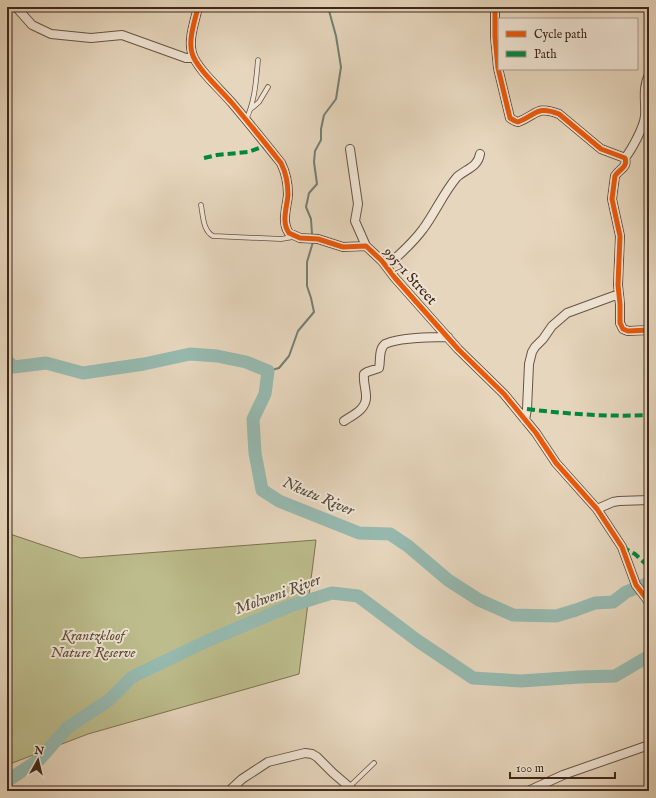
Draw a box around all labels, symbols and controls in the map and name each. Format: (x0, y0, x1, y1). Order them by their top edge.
legend (498, 18, 638, 70)
text: Cycle path (534, 27, 588, 43)
text: Path (534, 47, 557, 62)
street label: 99571 Street (378, 242, 441, 309)
water label: Nkutu River (279, 473, 358, 522)
water label: Molweni River (232, 570, 325, 620)
park label: Krantzkloof Nature Reserve (50, 626, 136, 662)
north arrow (18, 740, 58, 780)
text: N (33, 743, 45, 759)
scale bar (510, 754, 615, 780)
text: 100 m (516, 761, 544, 776)

